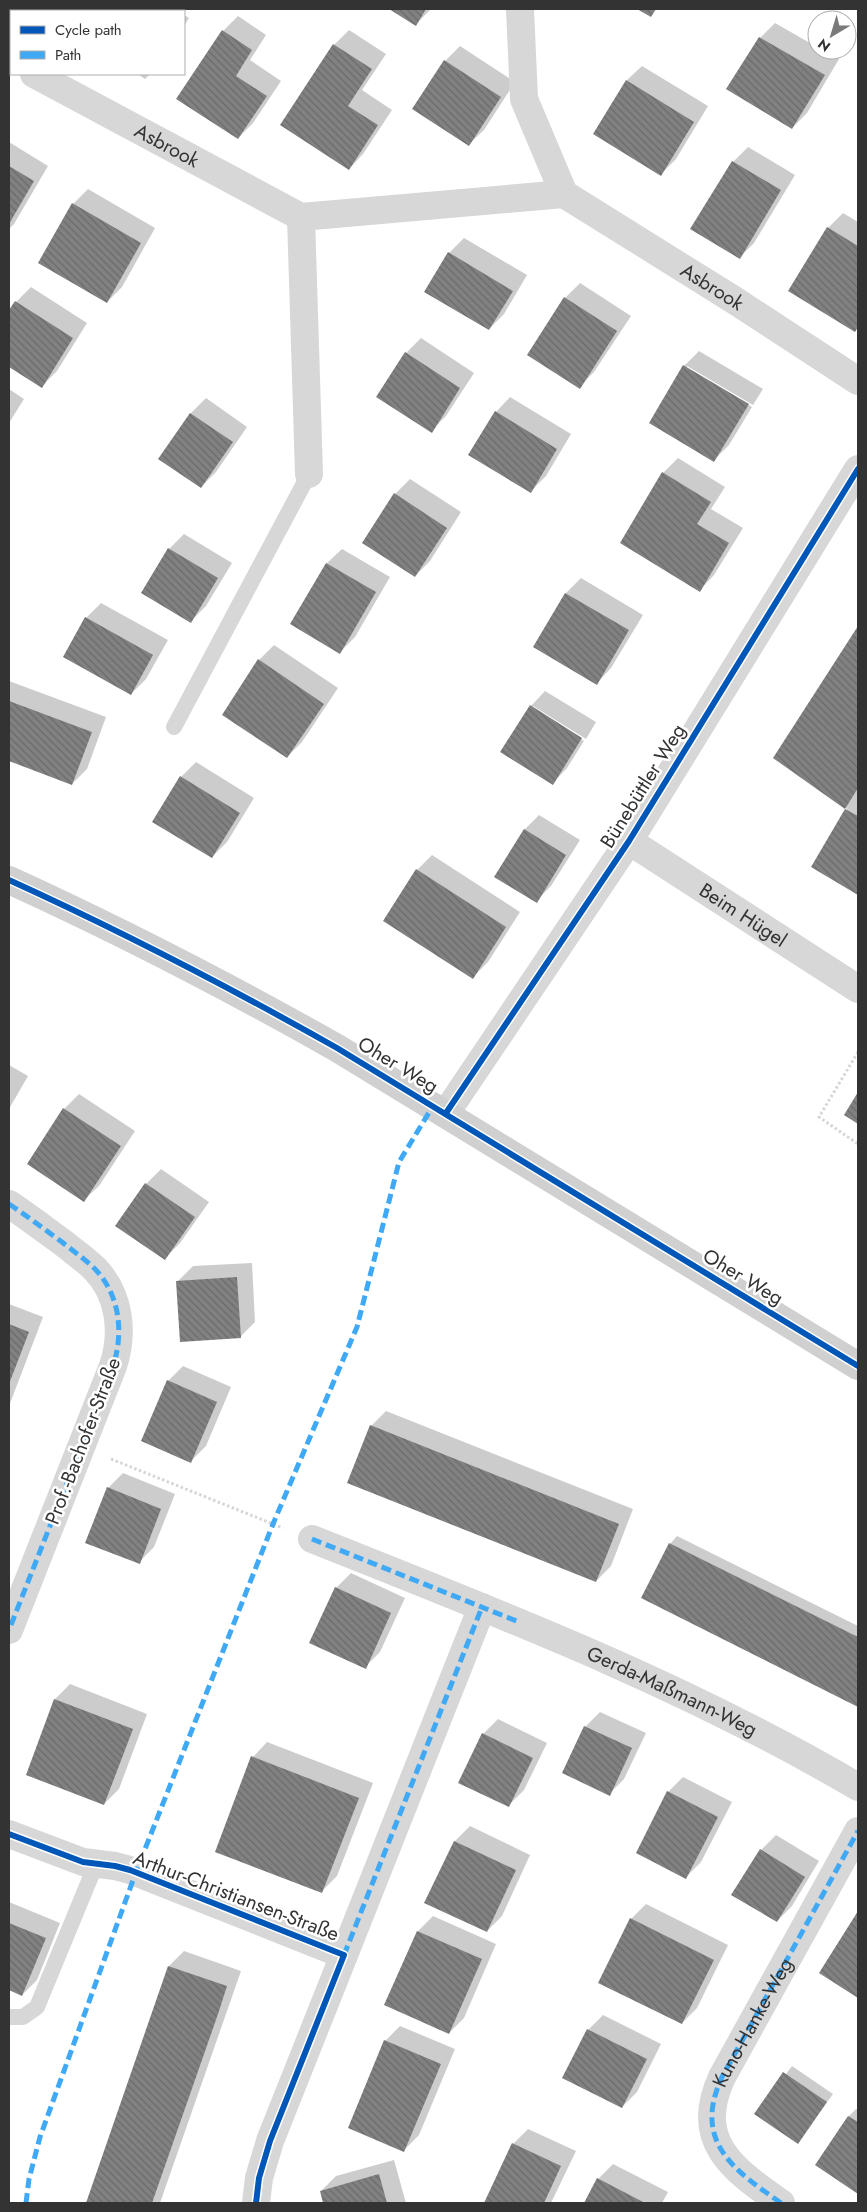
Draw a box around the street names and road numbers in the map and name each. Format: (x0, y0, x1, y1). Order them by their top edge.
street label: Asbrook (129, 116, 205, 175)
street label: Asbrook (675, 256, 750, 317)
street label: Bünebüttler Weg (593, 718, 693, 854)
street label: Beim Hügel (694, 876, 793, 954)
street label: Oher Weg (352, 1030, 444, 1100)
street label: Oher Weg (697, 1242, 789, 1312)
street label: Prof.-Bachofer-Straße (38, 1353, 128, 1529)
street label: Gerda-Maßmann-Weg (582, 1638, 762, 1744)
street label: Arthur-Christiansen-Straße (129, 1843, 343, 1949)
street label: Kuno-Hanke-Weg (705, 1952, 800, 2092)

